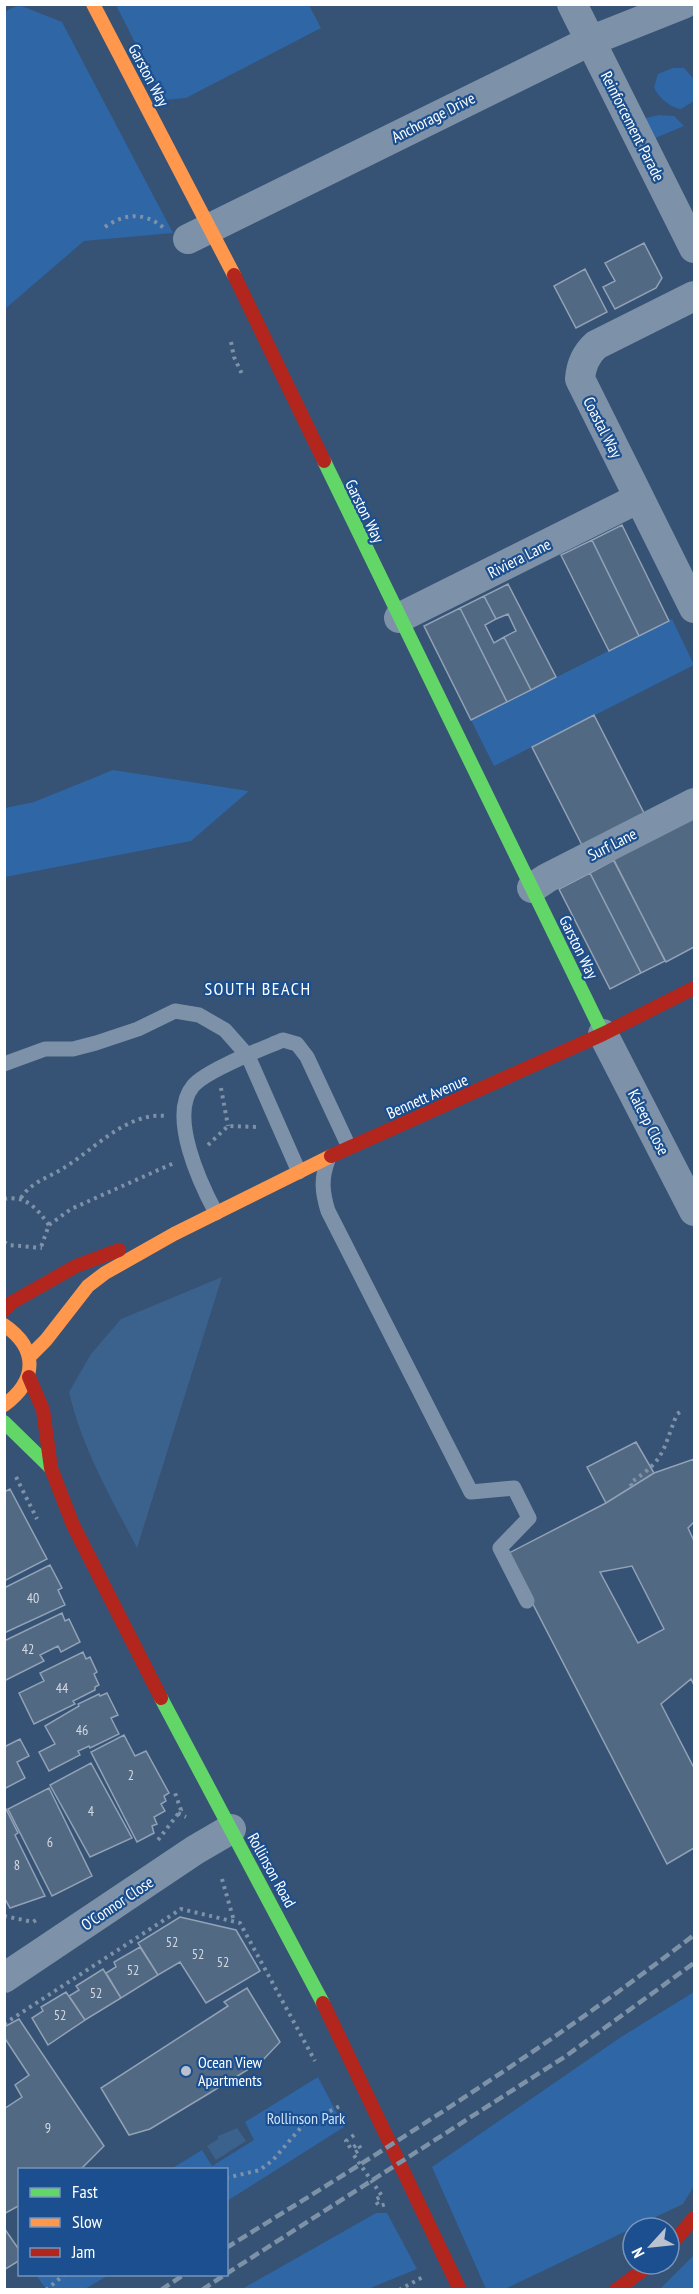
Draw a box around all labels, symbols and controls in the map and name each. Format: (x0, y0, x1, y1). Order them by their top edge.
street label: Garston Way (124, 40, 174, 110)
street label: Reinforcement Parade (597, 68, 669, 184)
street label: Anchorage Drive (388, 87, 478, 147)
street label: Coastal Way (579, 393, 627, 461)
street label: Garston Way (341, 476, 389, 546)
street label: Riviera Lane (484, 534, 554, 582)
street label: Surf Lane (584, 823, 640, 865)
street label: Garston Way (555, 912, 603, 982)
district label: SOUTH BEACH (204, 977, 312, 1000)
street label: Bennett Avenue (383, 1069, 471, 1123)
street label: Kaleep Close (624, 1086, 674, 1158)
house number: 40 (27, 1589, 39, 1607)
house number: 42 (22, 1640, 34, 1658)
house number: 44 (56, 1679, 69, 1697)
house number: 46 (76, 1721, 88, 1739)
house number: 2 (128, 1766, 134, 1784)
house number: 4 (88, 1802, 95, 1820)
street label: Rollinson Road (243, 1829, 301, 1911)
house number: 6 (47, 1833, 53, 1851)
house number: 8 (14, 1856, 20, 1874)
street label: O'Connor Close (77, 1871, 157, 1935)
house number: 52 (166, 1933, 178, 1951)
house number: 52 (192, 1945, 204, 1963)
house number: 52 (217, 1953, 229, 1971)
house number: 52 (127, 1961, 139, 1979)
house number: 52 (90, 1984, 102, 2002)
house number: 52 (54, 2006, 66, 2024)
place label: Ocean View Apartments (198, 2052, 263, 2090)
marker: Ocean View Apartments (179, 2064, 193, 2078)
park label: Rollinson Park (267, 2108, 346, 2128)
house number: 9 (45, 2119, 51, 2137)
legend (18, 2168, 228, 2276)
text: Fast (72, 2180, 98, 2203)
text: Slow (72, 2210, 103, 2233)
north arrow (621, 2216, 681, 2276)
text: Jam (71, 2240, 95, 2263)
text: N (627, 2244, 649, 2261)

